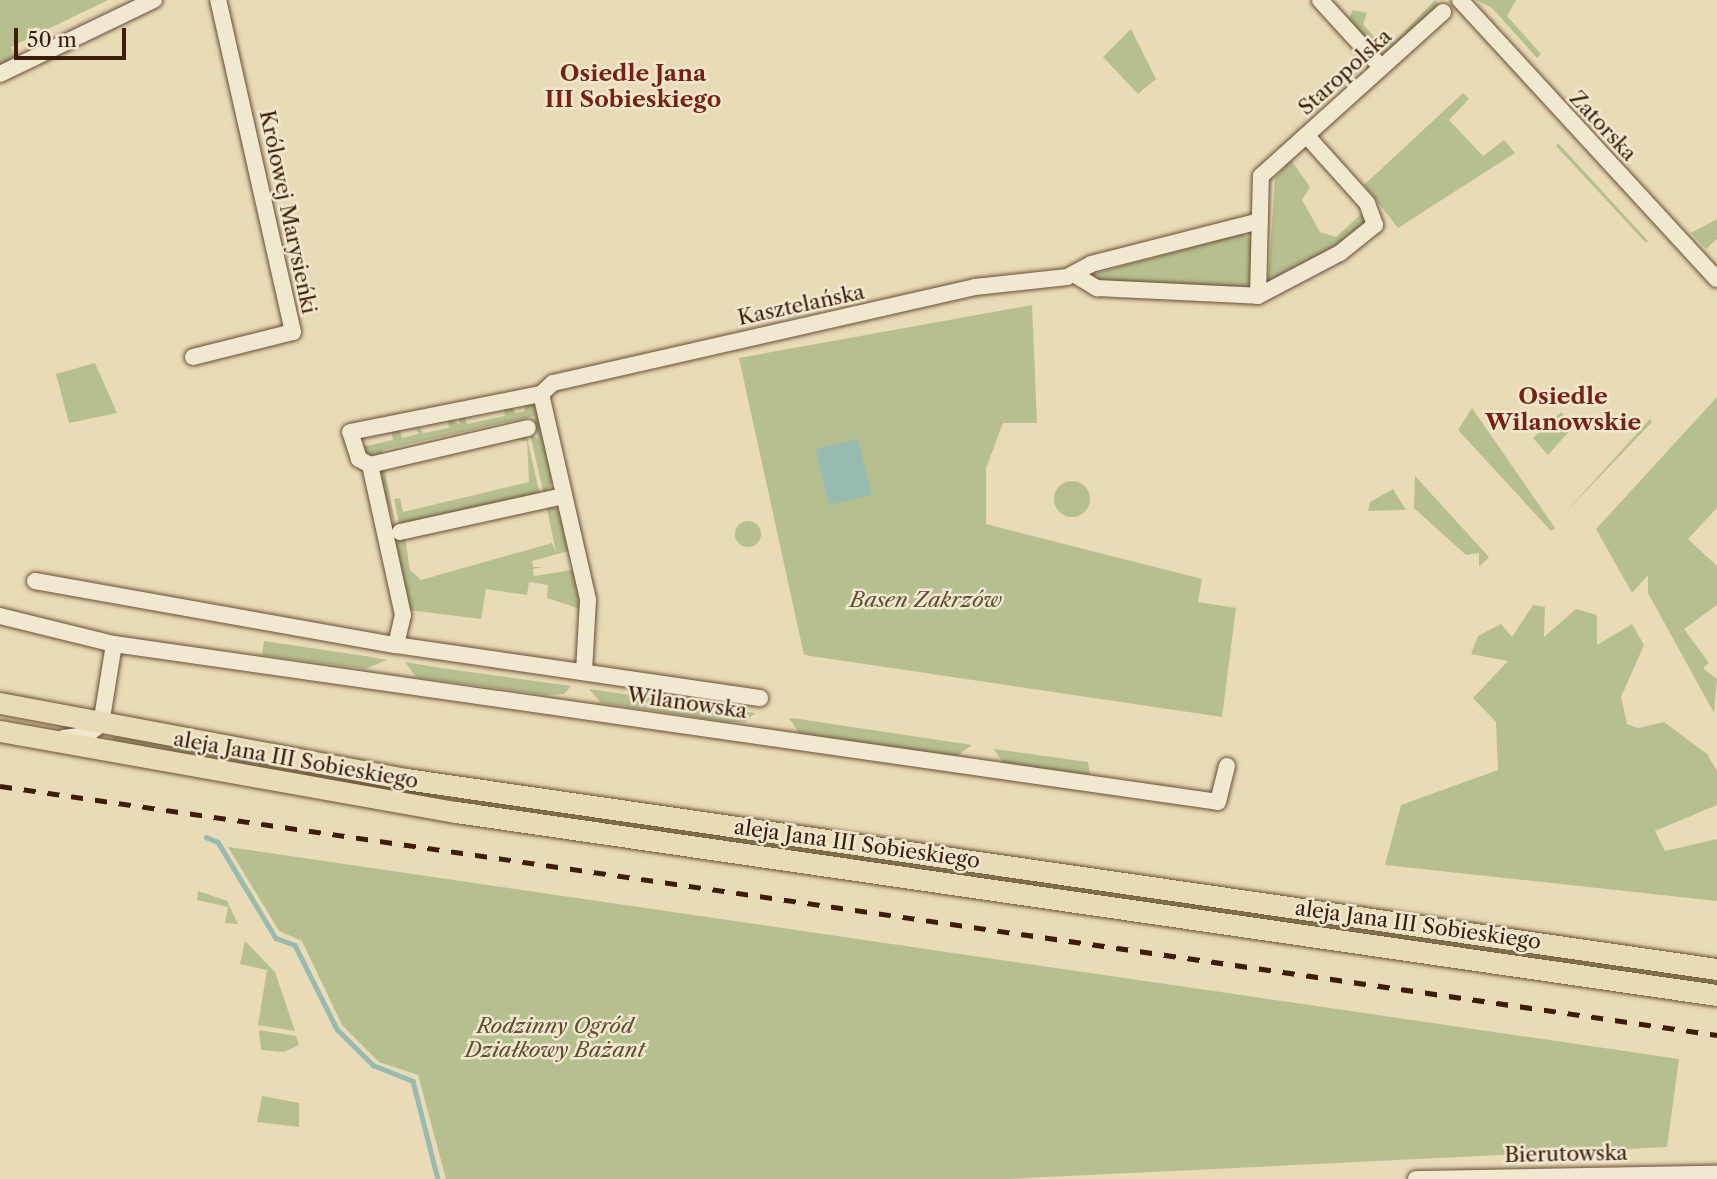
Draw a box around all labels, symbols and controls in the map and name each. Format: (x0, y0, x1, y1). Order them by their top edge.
scale bar (18, 14, 130, 58)
street label: Staropolska (1293, 24, 1397, 120)
text: 50 m (27, 27, 77, 52)
district label: Osiedle Jana III Sobieskiego (545, 59, 721, 113)
street label: Zatorska (1564, 86, 1642, 166)
street label: Królowej Marysieńki (254, 108, 322, 316)
street label: Kasztelańska (735, 279, 867, 331)
district label: Osiedle Wilanowskie (1485, 382, 1641, 436)
park label: Basen Zakrzów (850, 587, 1002, 613)
street label: Wilanowska (625, 682, 749, 724)
street label: aleja Jana III Sobieskiego (171, 726, 421, 794)
street label: aleja Jana III Sobieskiego (732, 814, 982, 874)
street label: aleja Jana III Sobieskiego (1293, 895, 1543, 955)
park label: Rodzinny Ogród Działkowy Bażant (465, 1013, 645, 1063)
street label: Bierutowska (1504, 1140, 1628, 1168)

